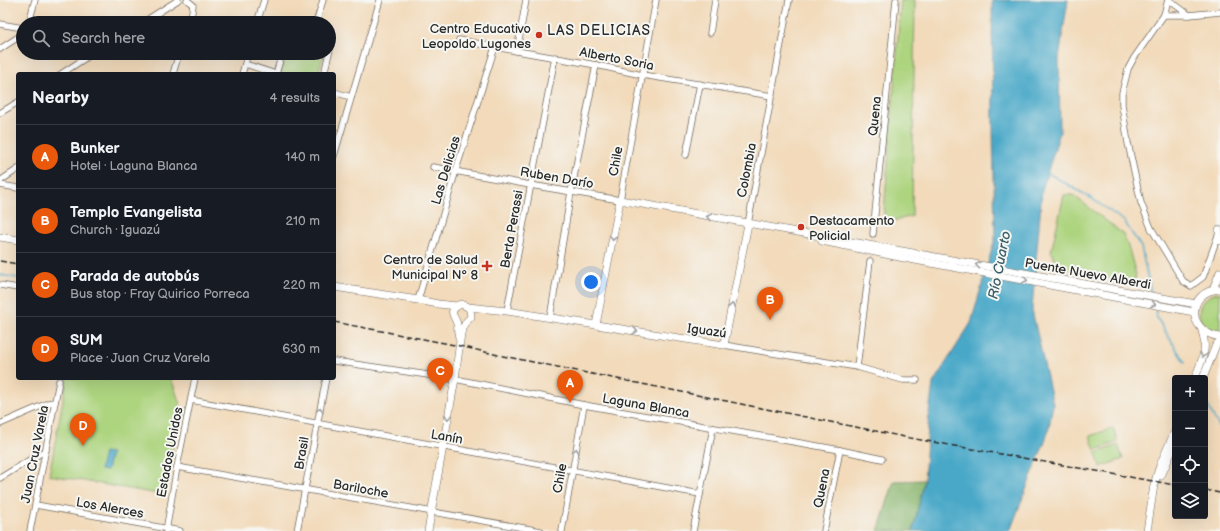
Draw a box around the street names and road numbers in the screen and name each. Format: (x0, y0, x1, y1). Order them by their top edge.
street label: Alberto Soria (578, 44, 655, 74)
street label: Quena (865, 95, 885, 137)
street label: Las Delicias (428, 133, 464, 207)
street label: Colombia (734, 141, 760, 199)
street label: Chile (606, 145, 627, 177)
street label: Ruben Darío (519, 164, 595, 192)
street label: Berta Perassi (497, 189, 527, 269)
street label: Puente Nuevo Alberdi (1024, 255, 1152, 293)
street label: Iguazú (686, 320, 728, 342)
street label: Laguna Blanca (601, 390, 691, 422)
street label: Juan Cruz Varela (18, 404, 52, 505)
street label: Estados Unidos (153, 405, 187, 499)
street label: Lanín (430, 426, 464, 448)
street label: Brasil (291, 435, 313, 471)
street label: Chile (550, 462, 571, 494)
street label: Quena (810, 467, 834, 509)
street label: Bariloche (332, 476, 390, 502)
street label: Los Alerces (75, 494, 145, 522)

